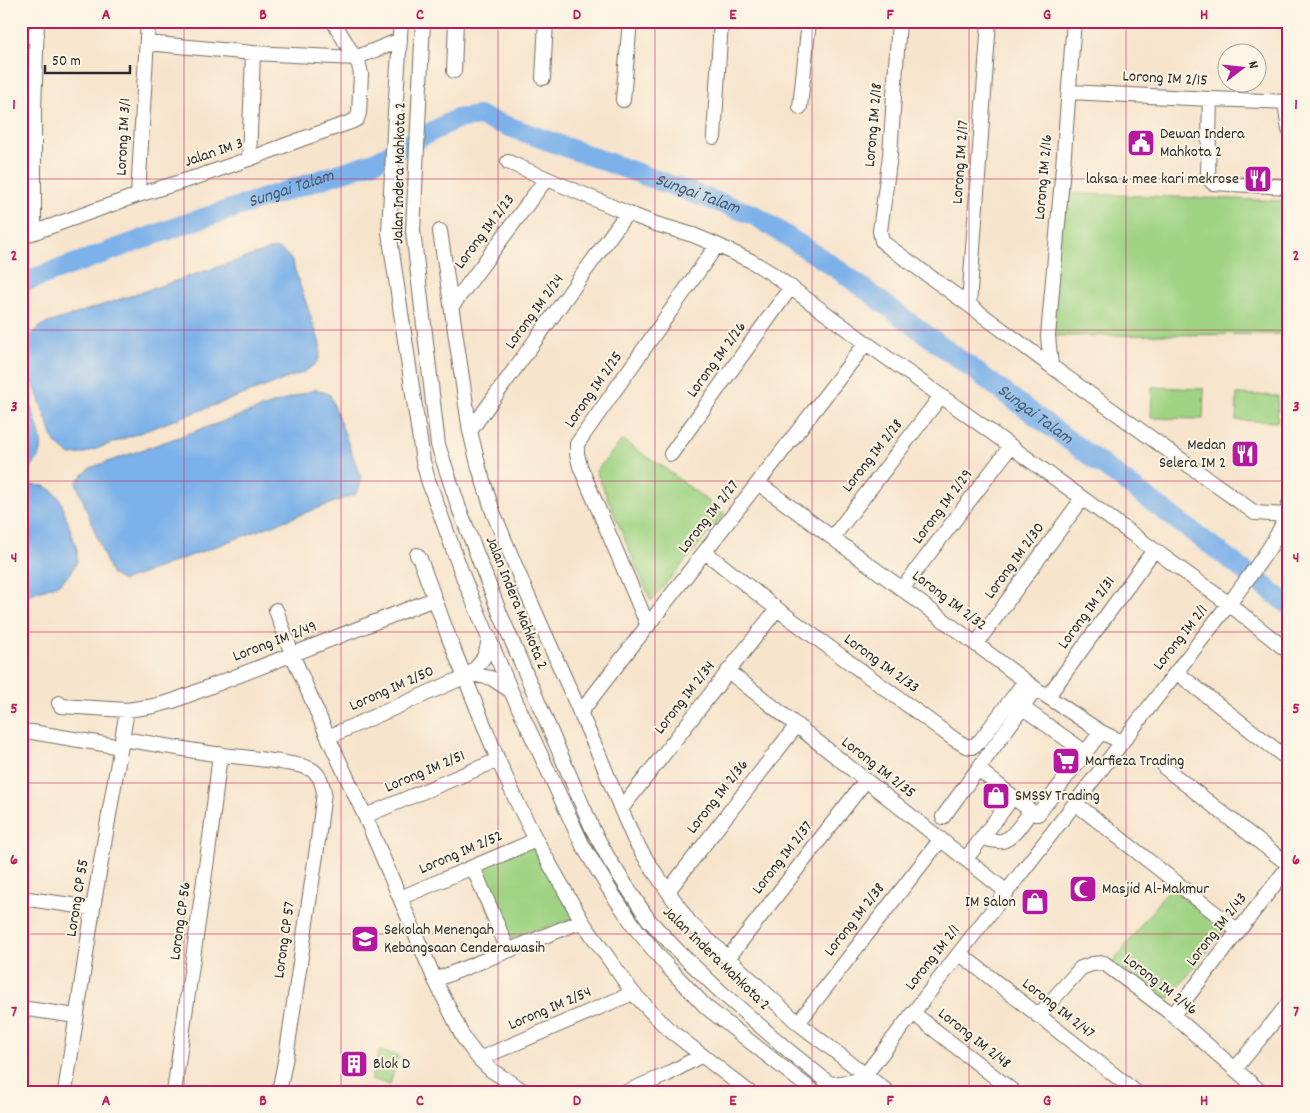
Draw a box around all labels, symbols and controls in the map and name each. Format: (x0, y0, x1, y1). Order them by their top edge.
text: A (102, 4, 111, 27)
text: B (259, 4, 267, 27)
text: C (416, 4, 424, 27)
text: D (573, 4, 582, 27)
text: E (729, 4, 737, 27)
text: F (886, 4, 894, 27)
text: G (1043, 4, 1051, 27)
text: H (1200, 4, 1208, 27)
scale bar (45, 42, 130, 74)
north arrow (1218, 42, 1268, 92)
text: 50 m (52, 51, 81, 73)
text: N (1242, 59, 1263, 71)
street label: Lorong IM 2/15 (1122, 65, 1208, 93)
street label: Lorong IM 2/18 (859, 82, 889, 168)
text: 1 (12, 94, 16, 117)
text: 1 (1294, 94, 1298, 117)
street label: Lorong IM 3/1 (110, 97, 138, 177)
street label: Jalan Indera Mahkota 2 (387, 102, 413, 244)
street label: Lorong IM 2/17 (947, 119, 975, 205)
place label: Dewan Indera Mahkota 2 (1160, 123, 1245, 164)
public building icon: Dewan Indera Mahkota 2 (1126, 128, 1156, 158)
street label: Jalan IM 3 (182, 132, 246, 174)
street label: Lorong IM 2/16 (1029, 133, 1059, 221)
water label: Sungai Talam (245, 163, 338, 215)
restaurant icon: laksa & mee kari mekrose (1243, 164, 1273, 194)
water label: Sungai Talam (651, 168, 744, 222)
place label: laksa & mee kari mekrose (1086, 168, 1239, 191)
street label: Lorong IM 2/23 (449, 190, 521, 274)
text: 2 (11, 245, 18, 268)
text: 2 (1293, 245, 1300, 268)
street label: Lorong IM 2/24 (500, 270, 570, 354)
street label: Lorong IM 2/26 (681, 317, 753, 403)
street label: Lorong IM 2/25 (559, 347, 629, 433)
water label: Sungai Talam (992, 379, 1078, 452)
text: 3 (10, 396, 18, 419)
text: 3 (1292, 396, 1300, 419)
street label: Lorong IM 2/28 (837, 414, 909, 498)
place label: Medan Selera IM 2 (1159, 434, 1226, 475)
restaurant icon: Medan Selera IM 2 (1230, 439, 1260, 469)
street label: Lorong IM 2/29 (907, 465, 979, 549)
street label: Lorong IM 2/27 (673, 475, 745, 559)
street label: Lorong IM 2/30 (979, 518, 1051, 604)
street label: Jalan Indera Mahkota 2 (479, 533, 553, 673)
text: 4 (11, 547, 17, 570)
text: 4 (1293, 547, 1299, 570)
street label: Lorong IM 2/32 (907, 565, 991, 637)
street label: Lorong IM 2/31 (1053, 572, 1121, 654)
street label: Lorong IM 2/1 (1148, 600, 1214, 676)
street label: Lorong IM 2/49 (230, 615, 320, 669)
street label: Lorong IM 2/33 (838, 629, 924, 699)
street label: Lorong IM 2/34 (649, 656, 721, 740)
street label: Lorong IM 2/50 (346, 660, 438, 718)
text: 5 (10, 698, 18, 721)
text: 5 (1292, 698, 1300, 721)
street label: Lorong IM 2/35 (836, 732, 920, 804)
street label: Lorong IM 2/51 (381, 745, 469, 799)
supermarket icon: Marfieza Trading (1051, 746, 1081, 776)
place label: Marfieza Trading (1085, 750, 1184, 773)
street label: Lorong IM 2/36 (681, 755, 755, 839)
shop icon: SMSSY Trading (981, 781, 1011, 811)
place label: SMSSY Trading (1015, 785, 1100, 808)
street label: Lorong IM 2/37 (747, 816, 819, 900)
street label: Lorong IM 2/52 (416, 825, 506, 881)
text: 6 (10, 849, 18, 872)
text: 6 (1292, 849, 1300, 872)
street label: Lorong CP 55 (61, 857, 95, 939)
mosque icon: Masjid Al-Makmur (1068, 874, 1098, 904)
street label: Lorong IM 2/38 (819, 878, 891, 962)
place label: Masjid Al-Makmur (1102, 878, 1209, 901)
street label: Lorong CP 56 (164, 880, 198, 962)
shop icon: IM Salon (1020, 887, 1050, 917)
street label: Lorong IM 2/43 (1181, 888, 1253, 972)
place label: IM Salon (965, 891, 1016, 914)
street label: Lorong CP 57 (268, 900, 302, 980)
street label: Jalan Indera Mahkota 2 (657, 902, 775, 1016)
place label: Sekolah Menengah Kebangsaan Cenderawasih (384, 919, 545, 960)
street label: Lorong IM 2/1 (900, 920, 966, 996)
school or university icon: Sekolah Menengah Kebangsaan Cenderawasih (350, 924, 380, 954)
street label: Lorong IM 2/46 (1118, 949, 1202, 1021)
street label: Lorong IM 2/47 (1017, 973, 1099, 1045)
street label: Lorong IM 2/54 (505, 981, 595, 1037)
text: 7 (11, 1001, 17, 1024)
text: 7 (1293, 1001, 1299, 1024)
street label: Lorong IM 2/48 (932, 1003, 1016, 1075)
building icon: Blok D (339, 1049, 369, 1079)
place label: Blok D (373, 1053, 410, 1076)
text: A (102, 1090, 111, 1113)
text: B (259, 1090, 267, 1113)
text: C (416, 1090, 424, 1113)
text: D (573, 1090, 582, 1113)
text: E (729, 1090, 737, 1113)
text: F (886, 1090, 894, 1113)
text: G (1043, 1090, 1051, 1113)
text: H (1200, 1090, 1208, 1113)

